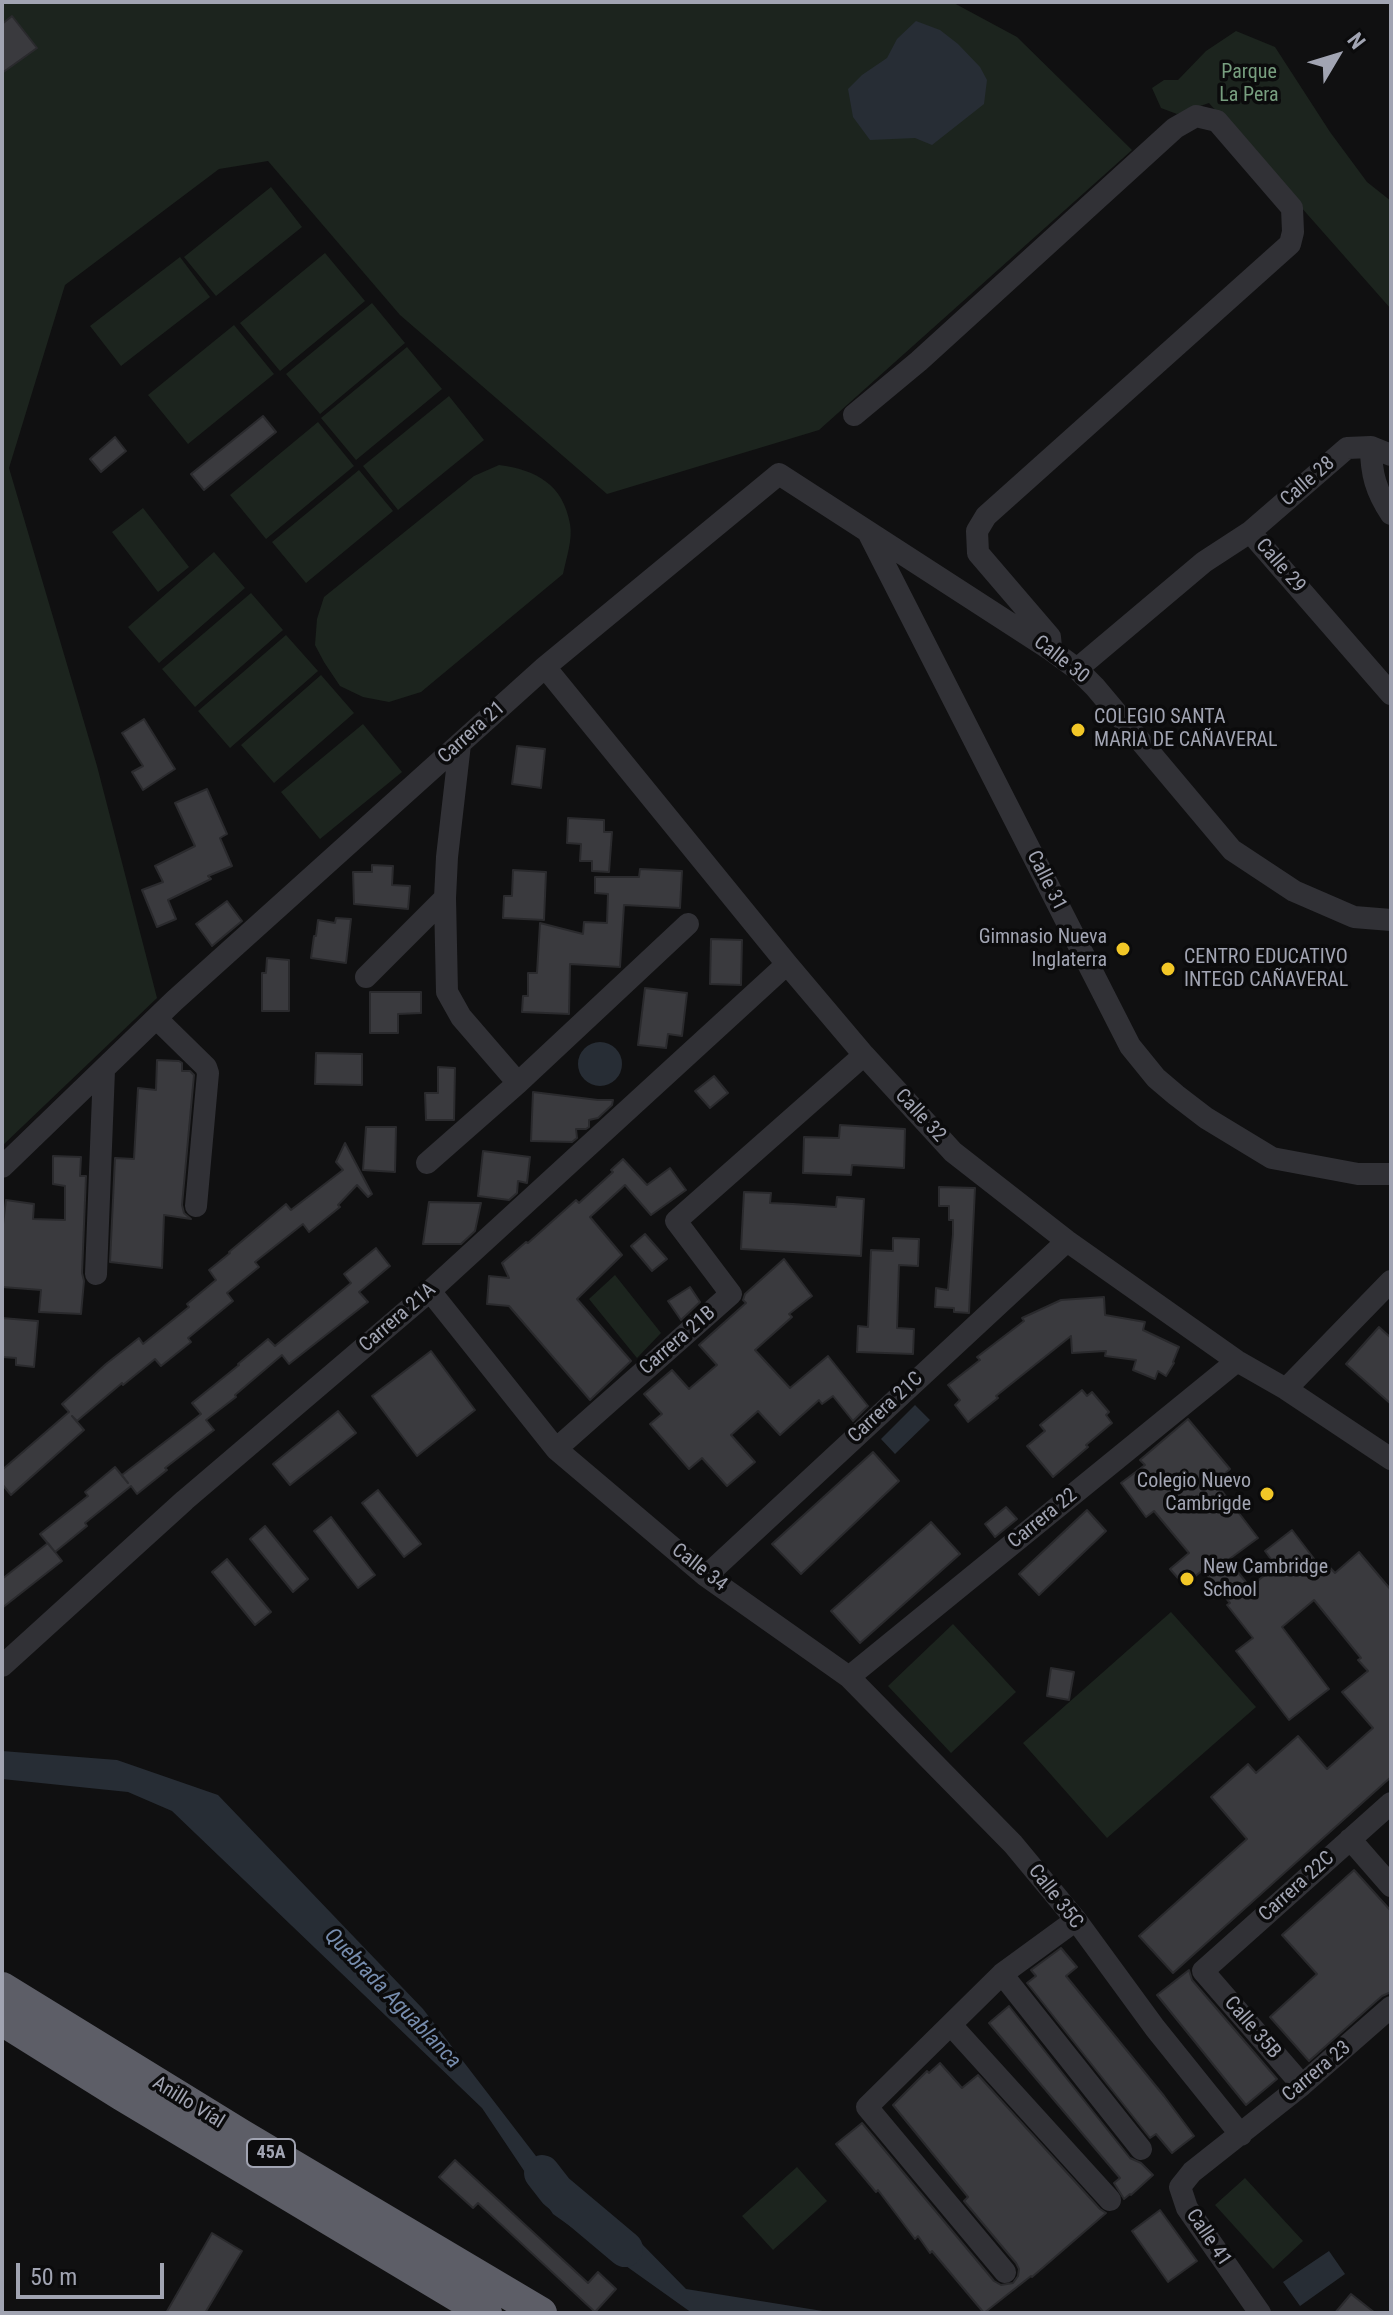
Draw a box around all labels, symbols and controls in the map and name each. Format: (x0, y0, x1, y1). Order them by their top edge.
north arrow (1297, 16, 1377, 96)
text: N (1342, 28, 1370, 54)
park label: Parque La Pera (1219, 61, 1279, 108)
street label: Calle 28 (1276, 452, 1340, 512)
street label: Calle 29 (1250, 534, 1310, 598)
street label: Calle 30 (1028, 631, 1094, 689)
street label: Carrera 21 (434, 697, 510, 769)
place label: COLEGIO SANTA MARIA DE CAÑAVERAL (1094, 706, 1278, 753)
marker: COLEGIO SANTA MARIA DE CAÑAVERAL (1069, 721, 1087, 739)
street label: Calle 31 (1021, 847, 1071, 915)
place label: Gimnasio Nueva Inglaterra (979, 926, 1107, 973)
marker: Gimnasio Nueva Inglaterra (1114, 940, 1132, 958)
place label: CENTRO EDUCATIVO INTEGD CAÑAVERAL (1184, 946, 1348, 993)
marker: CENTRO EDUCATIVO INTEGD CAÑAVERAL (1159, 960, 1177, 978)
street label: Calle 32 (889, 1084, 951, 1148)
street label: Carrera 21A (355, 1278, 441, 1358)
street label: Carrera 21B (635, 1301, 721, 1381)
street label: Carrera 21C (844, 1367, 928, 1449)
place label: Colegio Nuevo Cambrigde (1137, 1470, 1251, 1517)
street label: Carrera 22 (1004, 1484, 1082, 1554)
marker: Colegio Nuevo Cambrigde (1258, 1485, 1276, 1503)
street label: Calle 34 (666, 1539, 732, 1597)
place label: New Cambridge School (1203, 1556, 1328, 1603)
marker: New Cambridge School (1178, 1570, 1196, 1588)
street label: Carrera 22C (1254, 1847, 1340, 1927)
street label: Calle 35C (1022, 1860, 1088, 1934)
water label: Quebrada Aguablanca (318, 1923, 466, 2075)
street label: Calle 35B (1218, 1992, 1286, 2064)
street label: Carrera 23 (1278, 2036, 1356, 2108)
street label: Anillo Víal (148, 2072, 228, 2134)
road number: 45A (247, 2139, 295, 2167)
street label: Calle 41 (1180, 2205, 1236, 2271)
scale bar (20, 2247, 168, 2297)
text: 50 m (30, 2263, 77, 2291)

